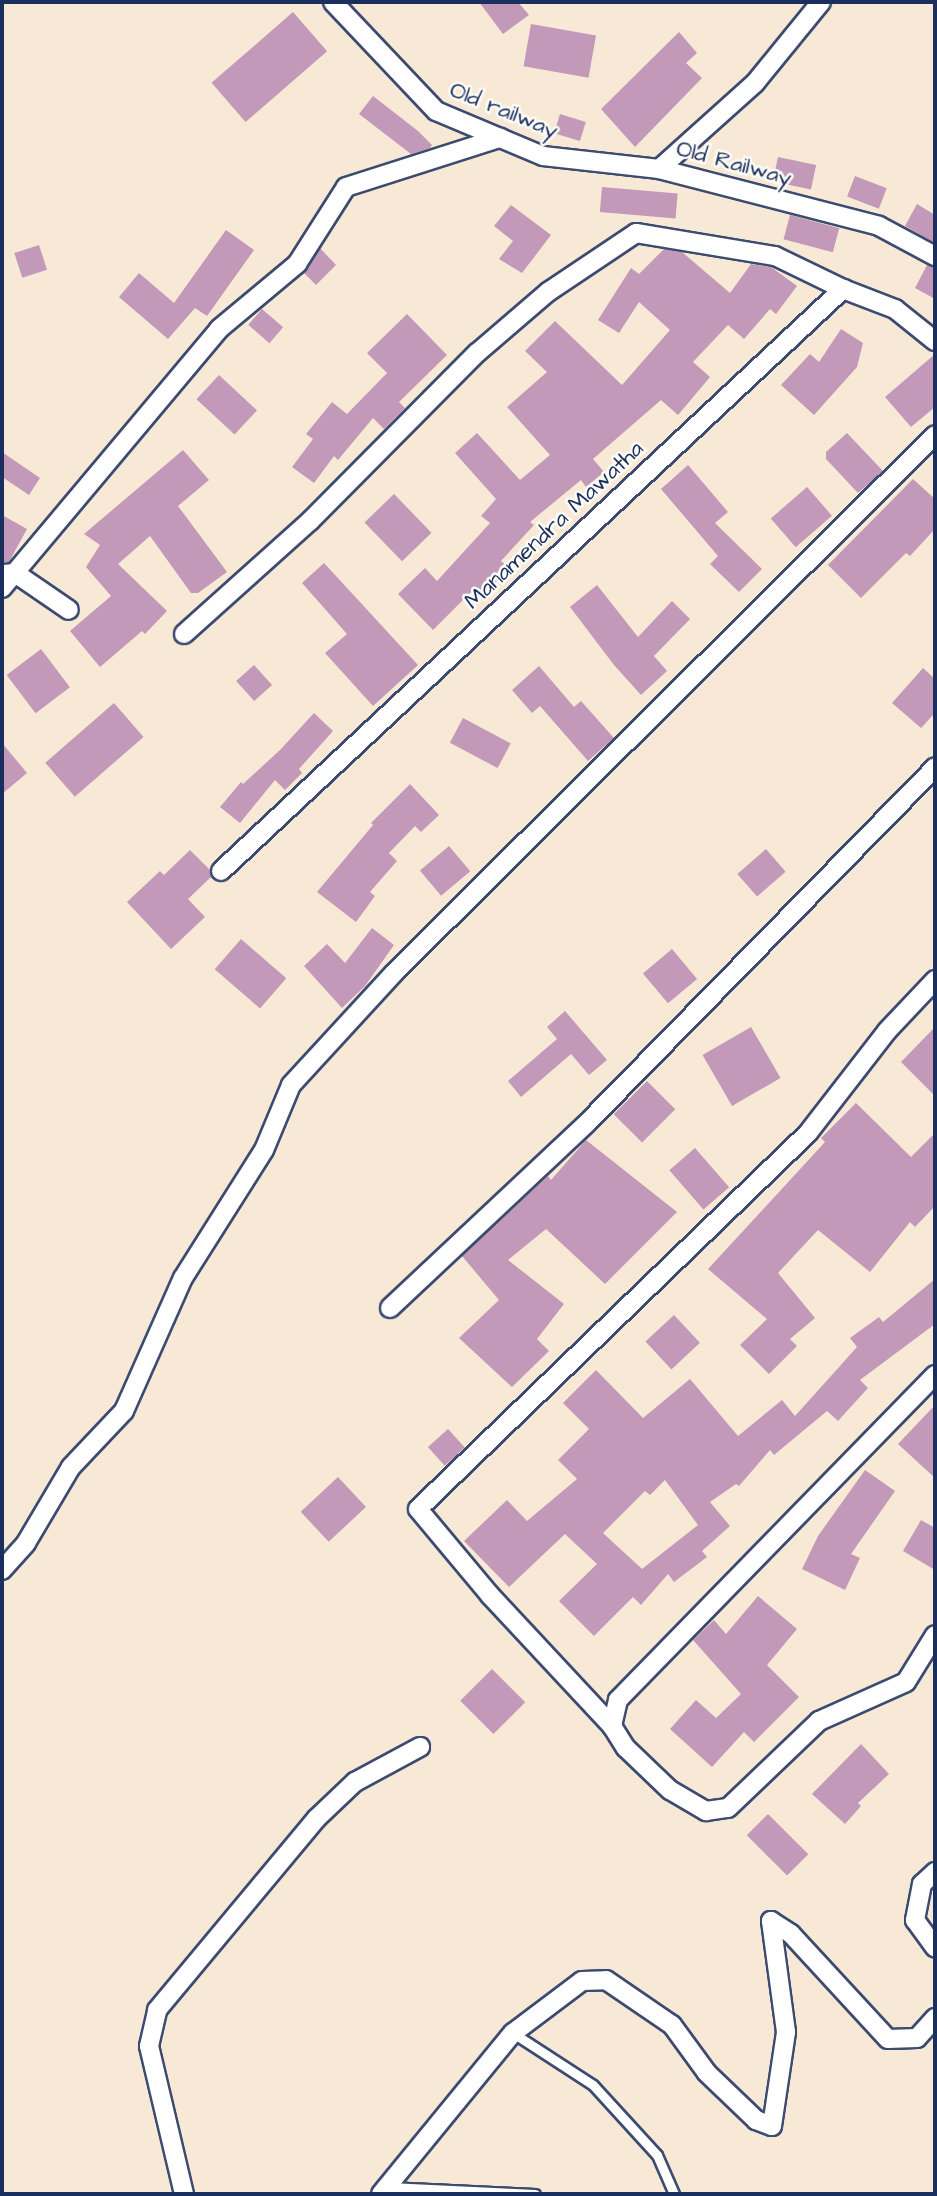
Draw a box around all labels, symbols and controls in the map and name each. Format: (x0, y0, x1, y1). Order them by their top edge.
street label: Old railway (446, 76, 562, 144)
street label: Old Railway (673, 134, 795, 192)
street label: Manamendra Mawatha (459, 435, 649, 615)

